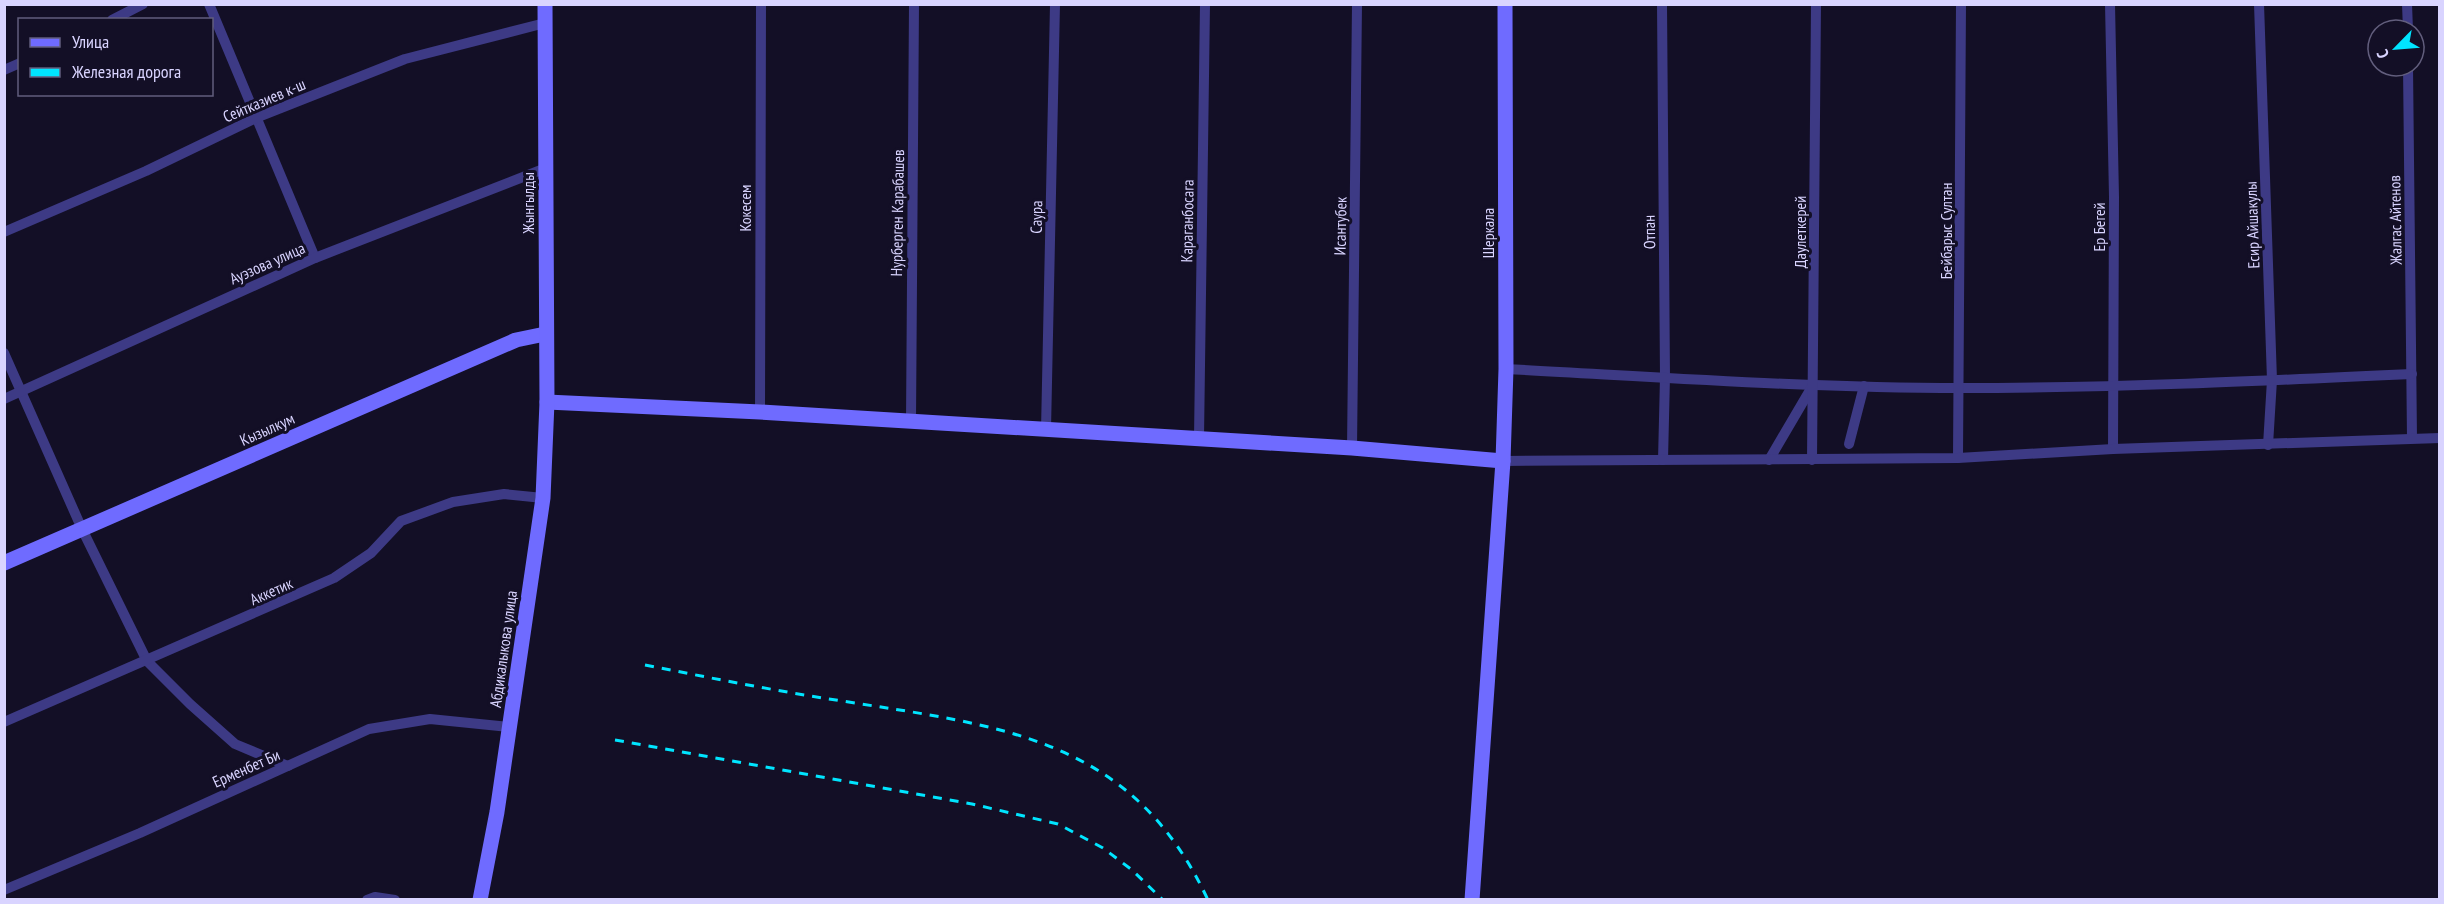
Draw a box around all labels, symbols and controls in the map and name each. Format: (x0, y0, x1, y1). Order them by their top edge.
legend (18, 18, 213, 96)
north arrow (2366, 18, 2426, 78)
text: Улица (72, 30, 109, 53)
text: С (2372, 46, 2393, 62)
text: Железная дорога (71, 60, 181, 83)
street label: Сейтказиев к-ш (220, 74, 308, 126)
street label: Нурберген Карабашев (886, 149, 908, 277)
street label: Жынгылды (518, 172, 538, 235)
street label: Жалгас Айтенов (2384, 175, 2406, 266)
street label: Караганбосага (1176, 179, 1198, 263)
street label: Есир Айшакулы (2240, 181, 2264, 269)
street label: Бейбарыс Султан (1936, 183, 1956, 279)
street label: Кокесем (735, 185, 755, 231)
street label: Исантубек (1329, 196, 1351, 255)
street label: Даулеткерей (1790, 196, 1810, 268)
street label: Саура (1026, 200, 1046, 234)
street label: Ер Бегей (2089, 202, 2109, 252)
street label: Шеркала (1478, 208, 1498, 258)
street label: Отпан (1639, 215, 1659, 249)
street label: Ауэзова улица (226, 237, 308, 289)
street label: Кызылкум (237, 408, 297, 450)
street label: Аккетик (246, 572, 296, 609)
street label: Абдикалыкова улица (485, 589, 521, 709)
street label: Ерменбет Би (209, 744, 283, 792)

